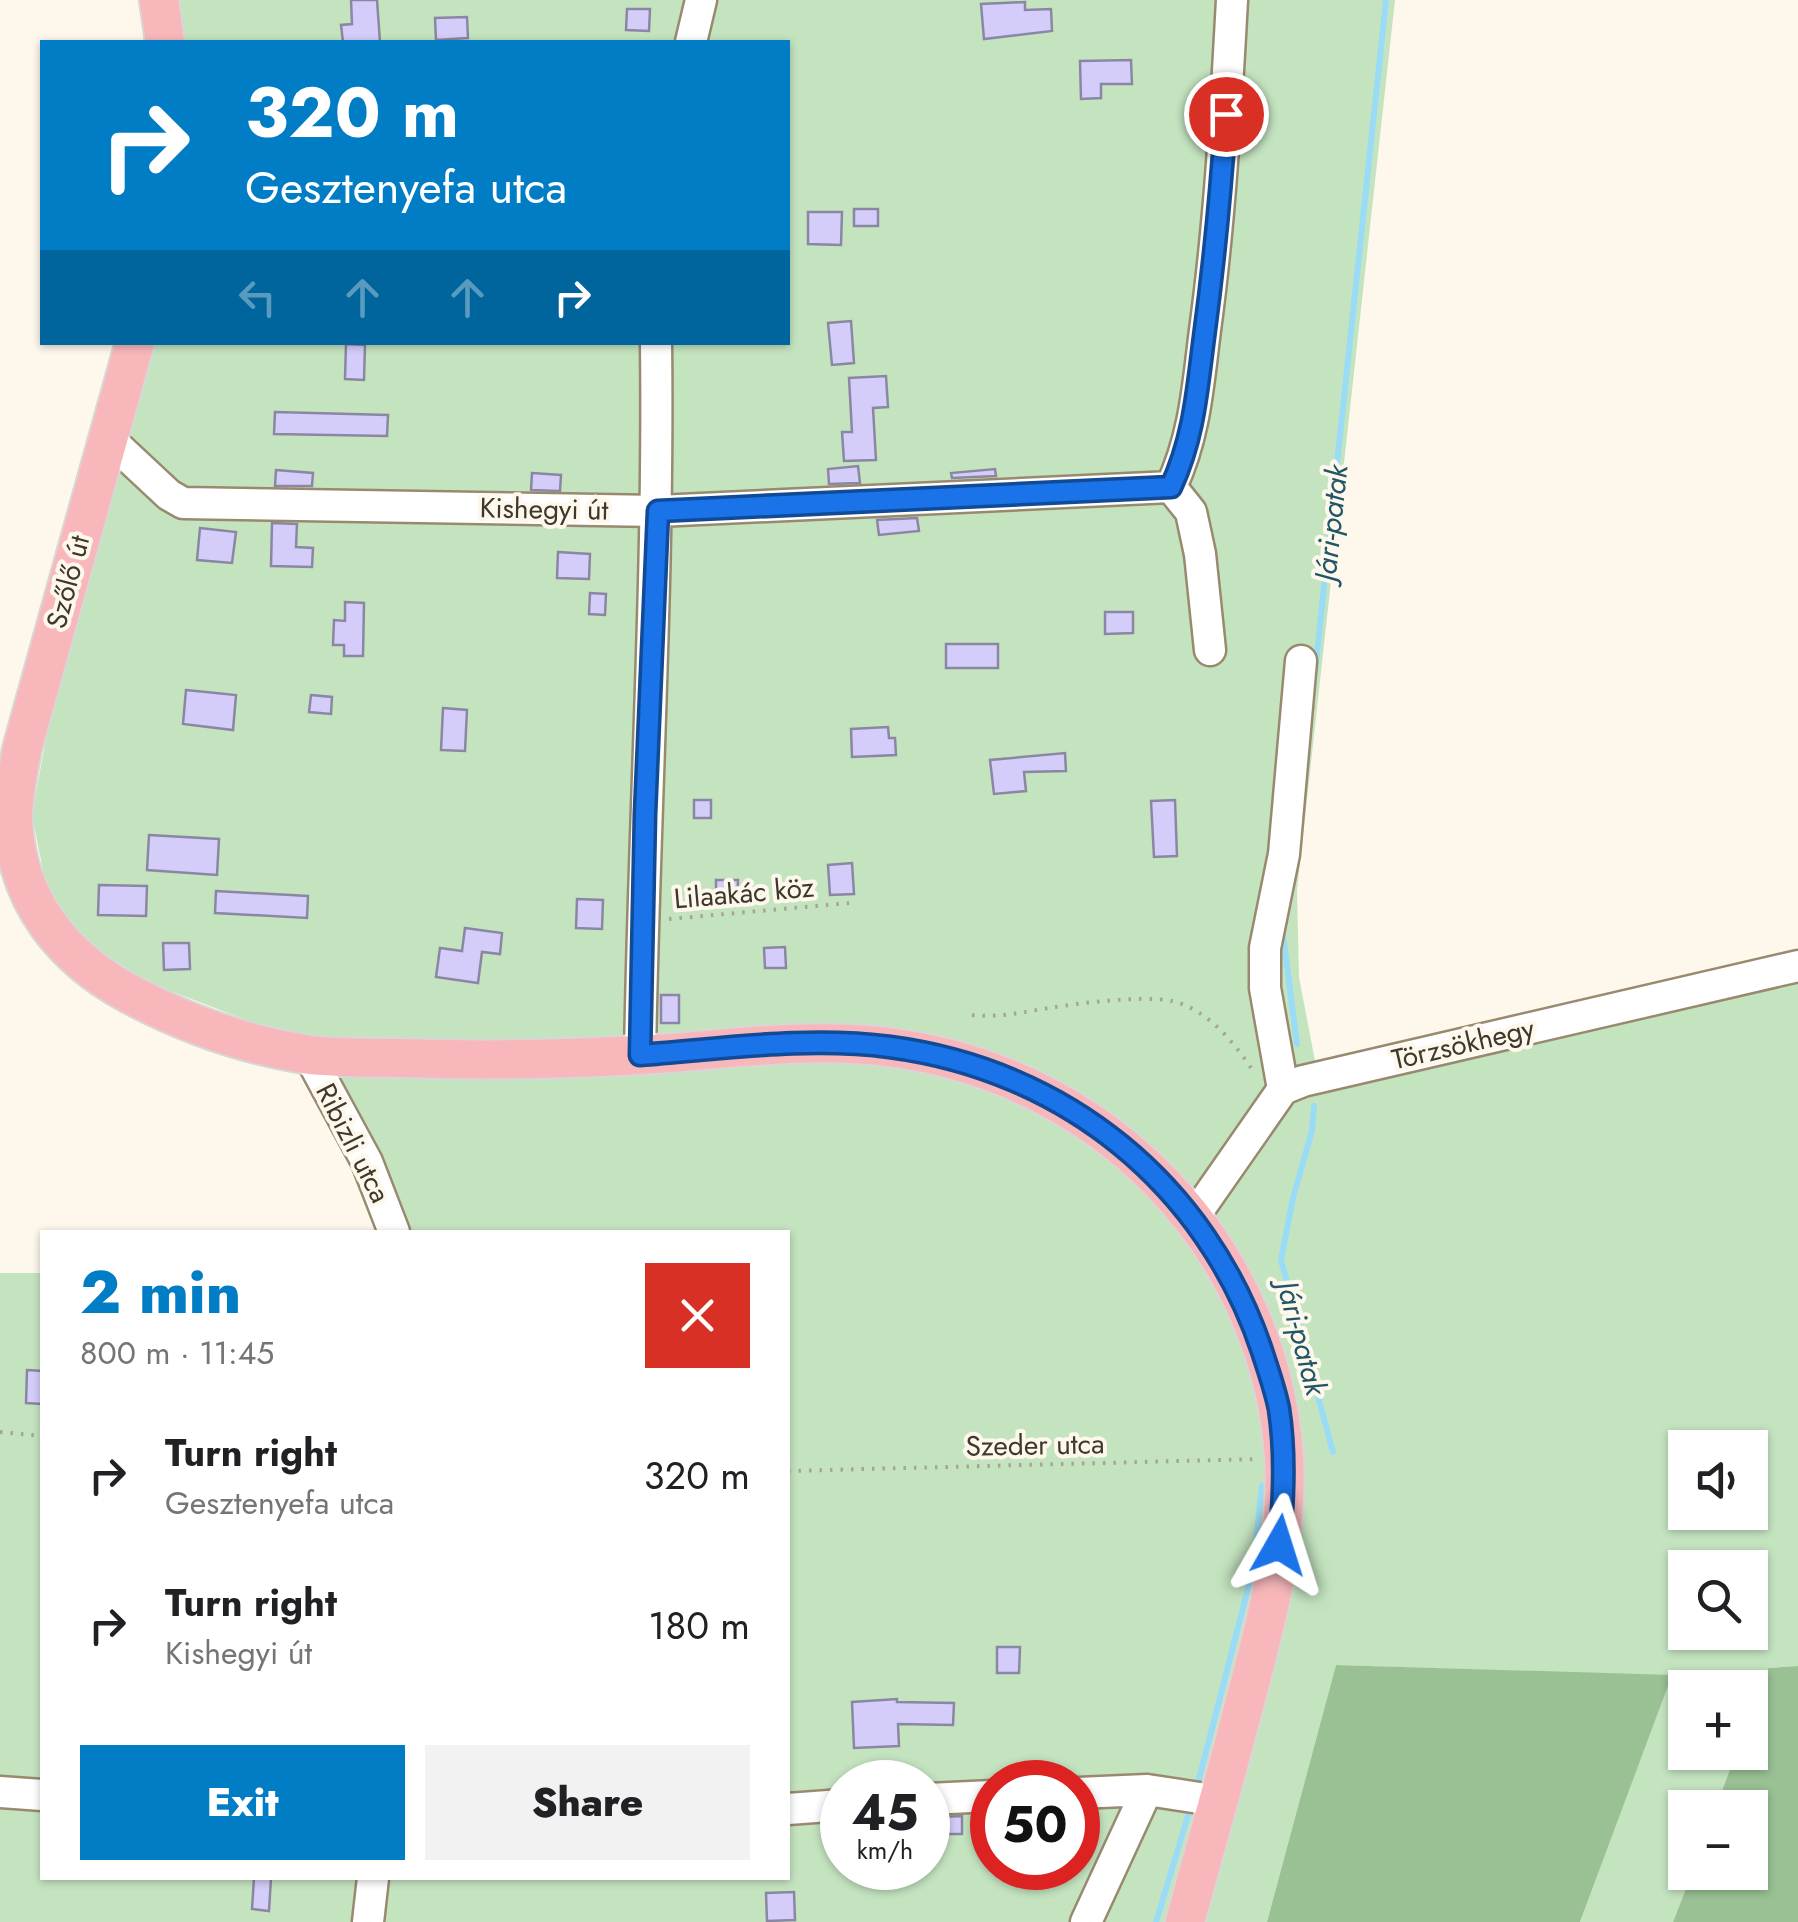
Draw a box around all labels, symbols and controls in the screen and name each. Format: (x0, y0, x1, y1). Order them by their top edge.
text: 320 m (245, 62, 459, 163)
pin (1184, 72, 1269, 157)
icon: right (80, 80, 210, 210)
icon: arrive (1199, 87, 1254, 142)
text: Gesztenyefa utca (245, 155, 567, 220)
icon: left (230, 270, 285, 325)
icon: ahead (335, 270, 390, 325)
icon: ahead (440, 270, 495, 325)
icon: right (545, 270, 600, 325)
water label: Jári-patak (1303, 461, 1359, 588)
street label: Kishegyi út (479, 487, 609, 531)
street label: Szőlő út (36, 531, 100, 633)
street label: Lilaakác köz (672, 866, 816, 920)
street label: Törzsökhegy (1388, 1008, 1539, 1080)
street label: Ribizli utca (305, 1076, 401, 1210)
text: 2 min (80, 1249, 241, 1336)
button: close (645, 1263, 750, 1368)
water label: Jári-patak (1265, 1271, 1338, 1401)
text: 800 m · 11:45 (80, 1330, 274, 1376)
street label: Szeder utca (965, 1423, 1105, 1467)
text: Turn right (165, 1425, 337, 1480)
map controls (1668, 1430, 1768, 1890)
button: sound (1668, 1430, 1768, 1530)
icon: right (80, 1448, 135, 1503)
text: 320 m (644, 1448, 750, 1503)
text: Gesztenyefa utca (165, 1480, 394, 1526)
position arrow (1227, 1493, 1331, 1597)
button: search (1668, 1550, 1768, 1650)
text: Turn right (165, 1575, 337, 1630)
icon: right (80, 1598, 135, 1653)
text: 180 m (648, 1598, 750, 1653)
text: Kishegyi út (165, 1630, 312, 1676)
button: + (1668, 1670, 1768, 1770)
button: Exit (80, 1745, 405, 1860)
button: Share (425, 1745, 750, 1860)
speed limit sign: 50 (970, 1760, 1100, 1890)
text: 45 (851, 1776, 919, 1849)
button: − (1668, 1790, 1768, 1890)
text: km/h (857, 1832, 913, 1868)

